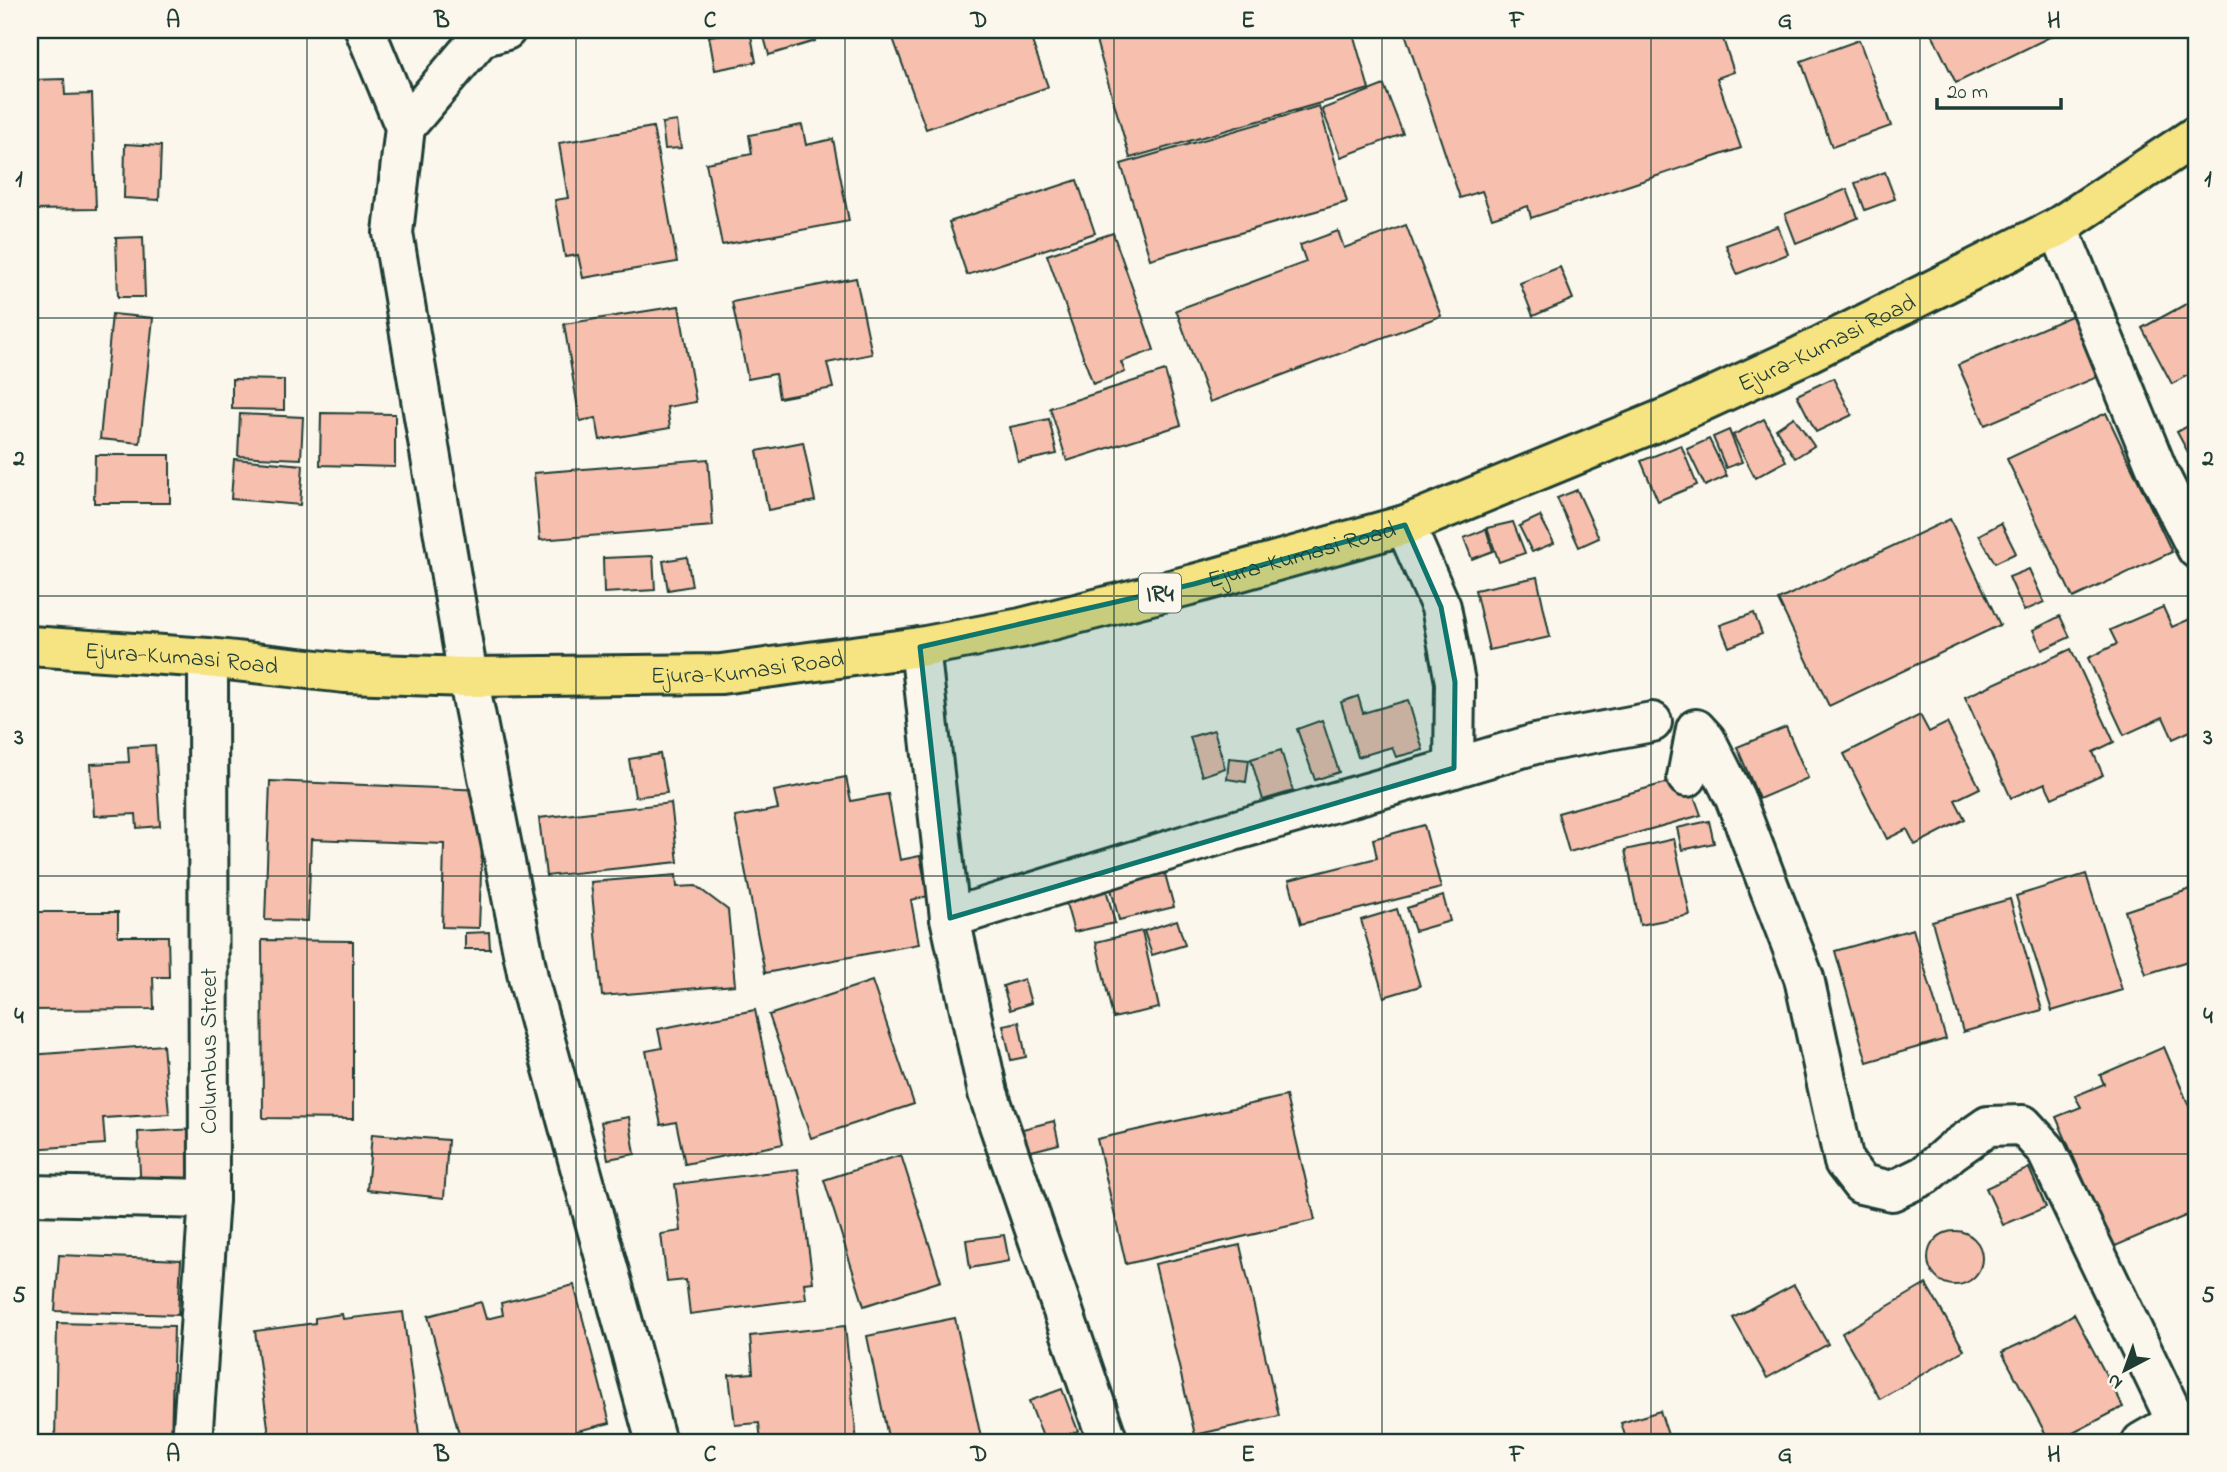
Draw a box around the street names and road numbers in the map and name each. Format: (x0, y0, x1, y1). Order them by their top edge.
street label: Ejura-Kumasi Road (1733, 286, 1923, 403)
street label: Ejura-Kumasi Road (1204, 513, 1401, 599)
road number: IR4 (1139, 573, 1181, 612)
street label: Ejura-Kumasi Road (83, 635, 280, 686)
street label: Ejura-Kumasi Road (650, 642, 847, 695)
street label: Columbus Street (193, 968, 228, 1134)

